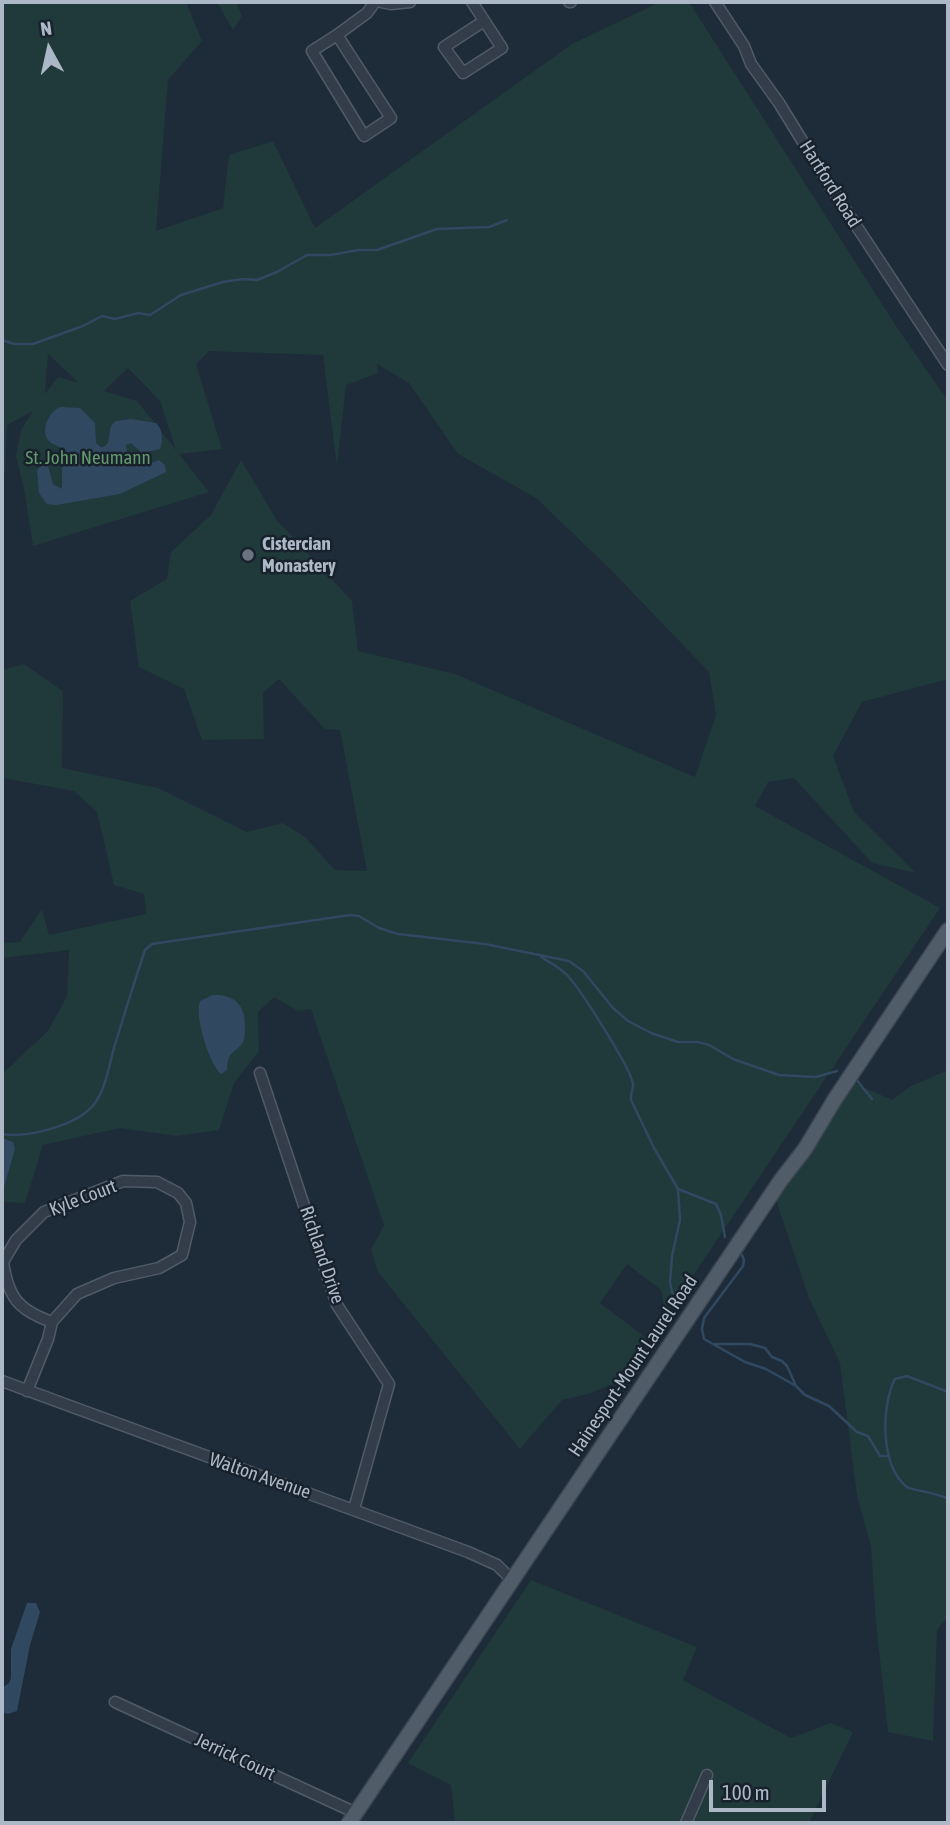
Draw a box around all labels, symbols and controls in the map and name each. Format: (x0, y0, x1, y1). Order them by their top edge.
north arrow (14, 14, 84, 84)
text: N (39, 17, 53, 40)
street label: Hartford Road (794, 136, 866, 232)
park label: St. John Neumann (25, 447, 151, 469)
place label: Cistercian Monastery (262, 533, 336, 577)
marker: Cistercian Monastery (240, 547, 256, 563)
street label: Kyle Court (46, 1175, 120, 1221)
street label: Richland Drive (295, 1203, 349, 1307)
street label: Hainesport-Mount Laurel Road (564, 1271, 702, 1461)
street label: Walton Avenue (206, 1448, 314, 1504)
street label: Jerrick Court (191, 1729, 279, 1785)
scale bar (712, 1766, 829, 1810)
text: 100 m (722, 1780, 770, 1804)

